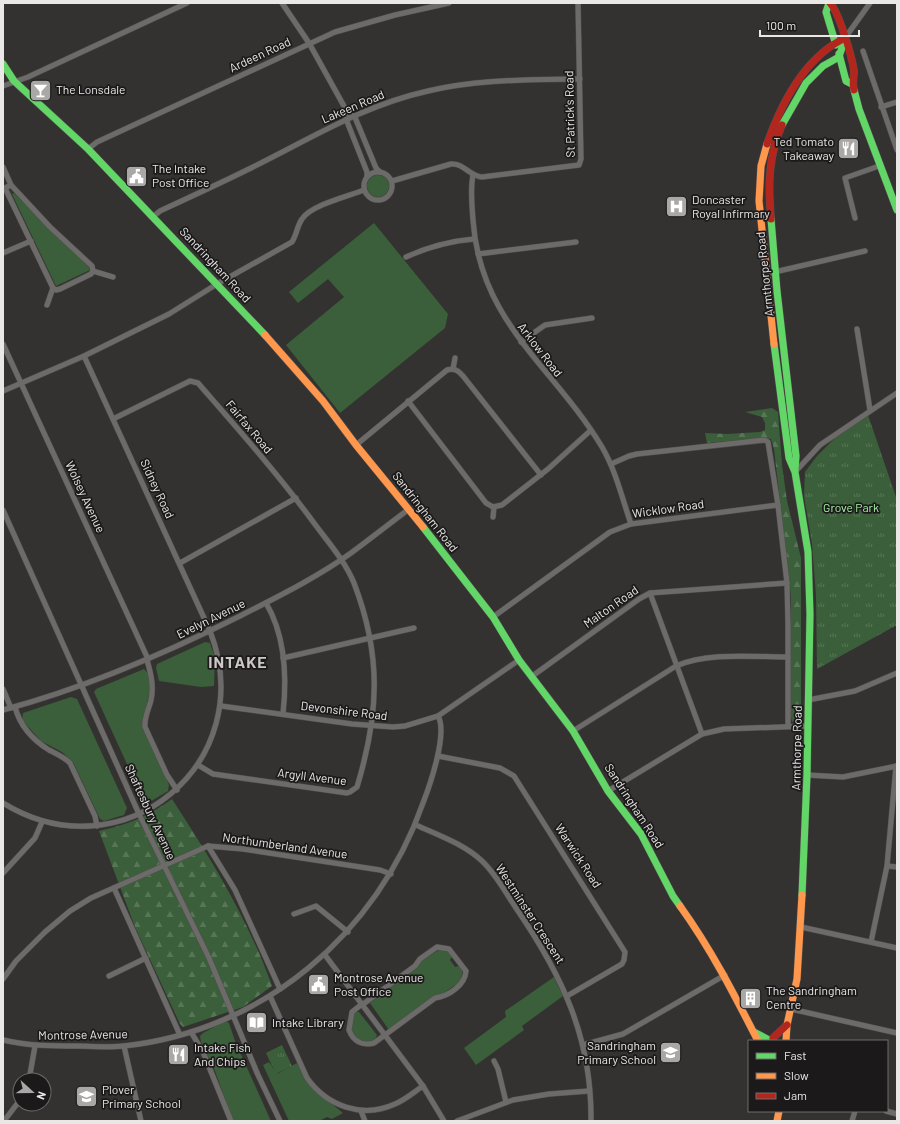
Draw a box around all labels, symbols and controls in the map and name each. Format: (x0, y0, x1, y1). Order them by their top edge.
scale bar (760, 12, 859, 38)
text: 100 m (766, 18, 796, 32)
street label: Ardeen Road (227, 34, 293, 74)
street label: St Patrick's Road (561, 70, 577, 158)
bar icon: The Lonsdale (27, 77, 53, 103)
place label: The Lonsdale (56, 82, 125, 96)
street label: Lakeen Road (319, 87, 386, 126)
place label: Ted Tomato Takeaway (773, 134, 834, 162)
restaurant icon: Ted Tomato Takeaway (836, 136, 862, 162)
place label: The Intake Post Office (152, 161, 209, 189)
public building icon: The Intake Post Office (124, 163, 150, 189)
place label: Doncaster Royal Infirmary (692, 192, 770, 220)
hospital icon: Doncaster Royal Infirmary (663, 194, 689, 220)
street label: Sandringham Road (177, 224, 254, 305)
street label: Armthorpe Road (753, 231, 775, 317)
street label: Arklow Road (515, 320, 566, 379)
street label: Fairfax Road (224, 397, 276, 456)
street label: Sidney Road (138, 457, 178, 520)
street label: Wolsey Avenue (63, 459, 109, 535)
street label: Sandringham Road (390, 469, 461, 554)
street label: Wicklow Road (631, 496, 705, 520)
park label: Grove Park (823, 500, 879, 514)
street label: Malton Road (580, 582, 640, 630)
street label: Evelyn Avenue (174, 595, 247, 641)
district label: INTAKE (208, 652, 268, 671)
street label: Devonshire Road (300, 698, 388, 722)
street label: Armthorpe Road (788, 705, 804, 791)
street label: Sandringham Road (602, 761, 667, 850)
street label: Shaftesbury Avenue (123, 762, 179, 862)
street label: Argyll Avenue (277, 765, 347, 787)
street label: Warwick Road (553, 821, 605, 890)
street label: Northumberland Avenue (222, 829, 348, 861)
street label: Westminster Crescent (493, 861, 568, 966)
place label: Montrose Avenue Post Office (334, 970, 424, 998)
public building icon: Montrose Avenue Post Office (305, 972, 331, 998)
place label: The Sandringham Centre (766, 983, 857, 1011)
building icon: The Sandringham Centre (738, 985, 764, 1011)
library icon: Intake Library (244, 1010, 270, 1036)
place label: Intake Library (272, 1015, 344, 1029)
street label: Montrose Avenue (38, 1026, 128, 1042)
place label: Sandringham Primary School (577, 1038, 656, 1066)
place label: Intake Fish And Chips (194, 1040, 251, 1068)
school or university icon: Sandringham Primary School (658, 1040, 684, 1066)
legend (748, 1040, 888, 1112)
restaurant icon: Intake Fish And Chips (166, 1042, 192, 1068)
text: Fast (784, 1048, 807, 1062)
text: Slow (784, 1068, 809, 1082)
north arrow (12, 1072, 52, 1112)
place label: Plover Primary School (102, 1082, 181, 1110)
school or university icon: Plover Primary School (73, 1084, 99, 1110)
text: Jam (784, 1088, 807, 1102)
text: N (34, 1090, 49, 1102)

